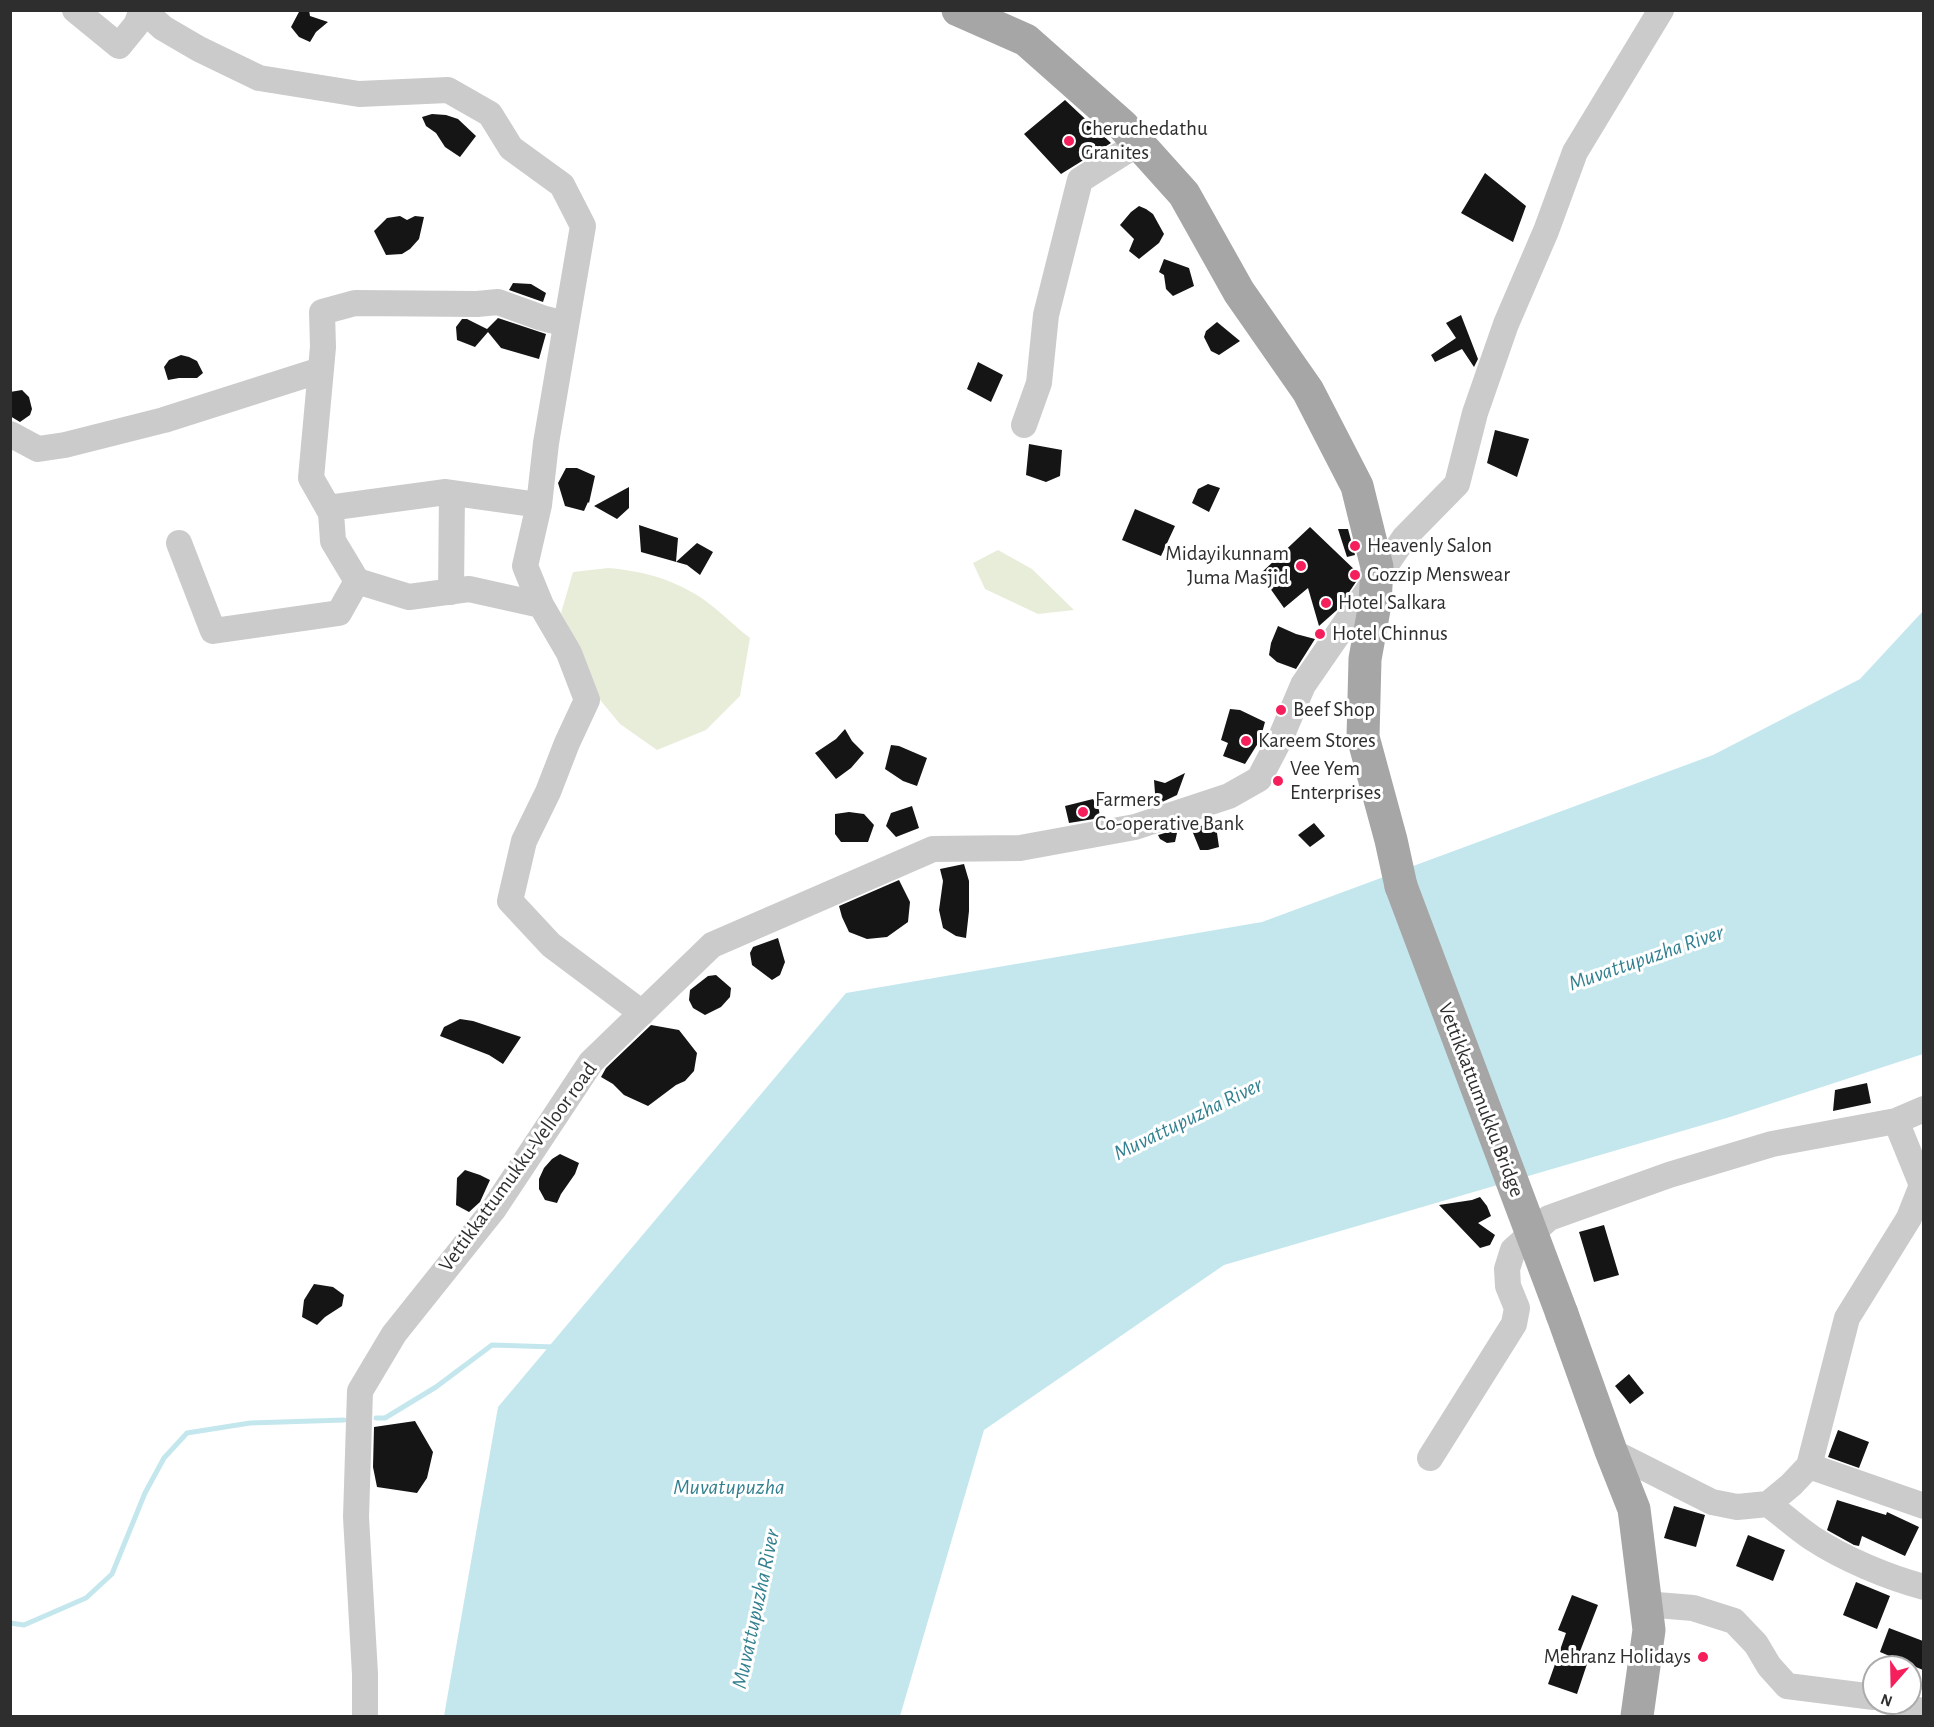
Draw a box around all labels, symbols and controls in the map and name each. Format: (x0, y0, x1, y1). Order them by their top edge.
place label: Cheruchedathu Granites (1081, 116, 1208, 166)
marker: Cheruchedathu Granites (1062, 134, 1076, 148)
place label: Heavenly Salon (1367, 533, 1492, 559)
marker: Heavenly Salon (1348, 539, 1362, 553)
place label: Midayikunnam Juma Masjid (1165, 541, 1289, 591)
marker: Midayikunnam Juma Masjid (1294, 559, 1308, 573)
place label: Gozzip Menswear (1367, 562, 1510, 588)
marker: Gozzip Menswear (1348, 568, 1362, 582)
place label: Hotel Salkara (1338, 590, 1446, 616)
marker: Hotel Salkara (1319, 596, 1333, 610)
place label: Hotel Chinnus (1332, 621, 1448, 647)
marker: Hotel Chinnus (1313, 627, 1327, 641)
place label: Beef Shop (1293, 697, 1375, 723)
marker: Beef Shop (1274, 703, 1288, 717)
place label: Kareem Stores (1258, 728, 1376, 754)
marker: Kareem Stores (1239, 734, 1253, 748)
place label: Vee Yem Enterprises (1290, 756, 1381, 806)
marker: Vee Yem Enterprises (1271, 774, 1285, 788)
place label: Farmers Co-operative Bank (1095, 787, 1244, 837)
marker: Farmers Co-operative Bank (1076, 805, 1090, 819)
water label: Muvattupuzha River (1565, 919, 1727, 997)
street label: Vettikkattumukku Bridge (1432, 999, 1530, 1201)
street label: Vettikkattumukku-Velloor road (434, 1057, 602, 1277)
water label: Muvattupuzha River (1109, 1072, 1267, 1166)
water label: Muvatupuzha (673, 1474, 785, 1500)
water label: Muvattupuzha River (726, 1527, 786, 1691)
place label: Mehranz Holidays (1544, 1644, 1691, 1670)
marker: Mehranz Holidays (1696, 1650, 1710, 1664)
north arrow (1862, 1655, 1922, 1715)
text: N (1879, 1691, 1894, 1709)

